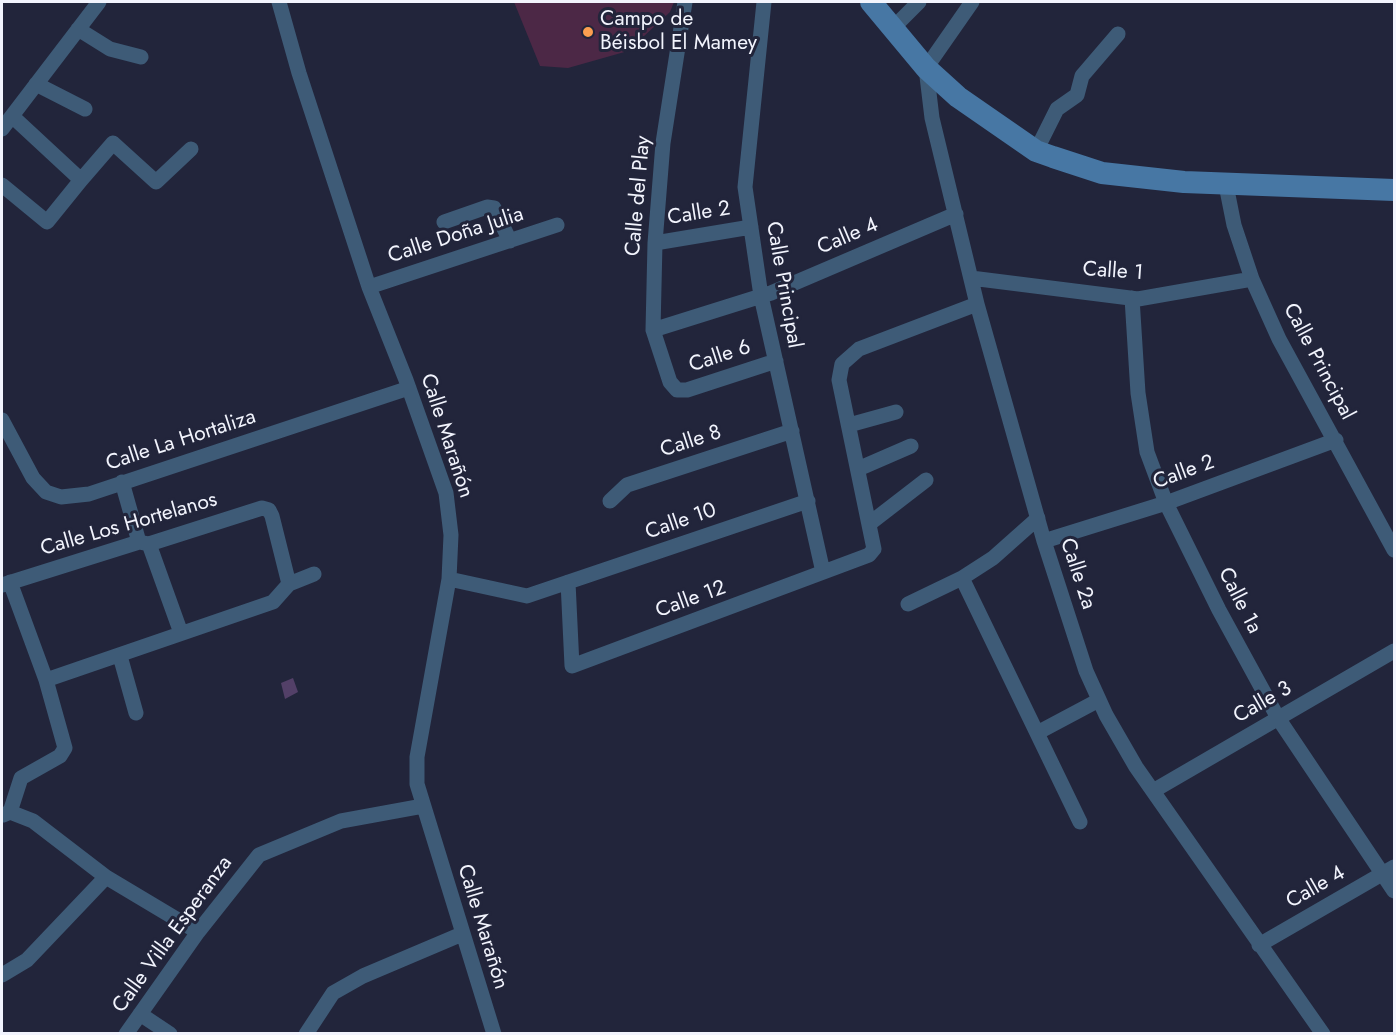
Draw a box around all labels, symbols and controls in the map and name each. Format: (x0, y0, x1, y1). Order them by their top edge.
place label: Campo de Béisbol El Mamey (600, 7, 757, 57)
marker: Campo de Béisbol El Mamey (581, 25, 595, 39)
street label: Calle del Play (621, 135, 657, 257)
street label: Calle 2 (666, 197, 732, 231)
street label: Calle Doña Julia (385, 202, 527, 270)
street label: Calle 4 (814, 213, 882, 261)
street label: Calle Principal (759, 220, 807, 350)
street label: Calle 1 (1082, 257, 1144, 287)
street label: Calle Principal (1277, 299, 1359, 425)
street label: Calle 6 (686, 335, 754, 379)
street label: Calle Marañón (414, 371, 478, 501)
street label: Calle La Hortaliza (103, 405, 259, 477)
street label: Calle 8 (657, 420, 725, 464)
street label: Calle 2 (1150, 450, 1218, 496)
street label: Calle Los Hortelanos (38, 488, 220, 562)
street label: Calle 10 (642, 498, 720, 546)
street label: Calle 2a (1054, 535, 1100, 613)
street label: Calle 1a (1212, 564, 1266, 638)
street label: Calle 12 (653, 576, 729, 624)
street label: Calle 3 (1230, 676, 1296, 730)
street label: Calle Villa Esperanza (108, 852, 238, 1018)
street label: Calle 4 (1282, 861, 1350, 915)
street label: Calle Marañón (451, 862, 513, 992)

